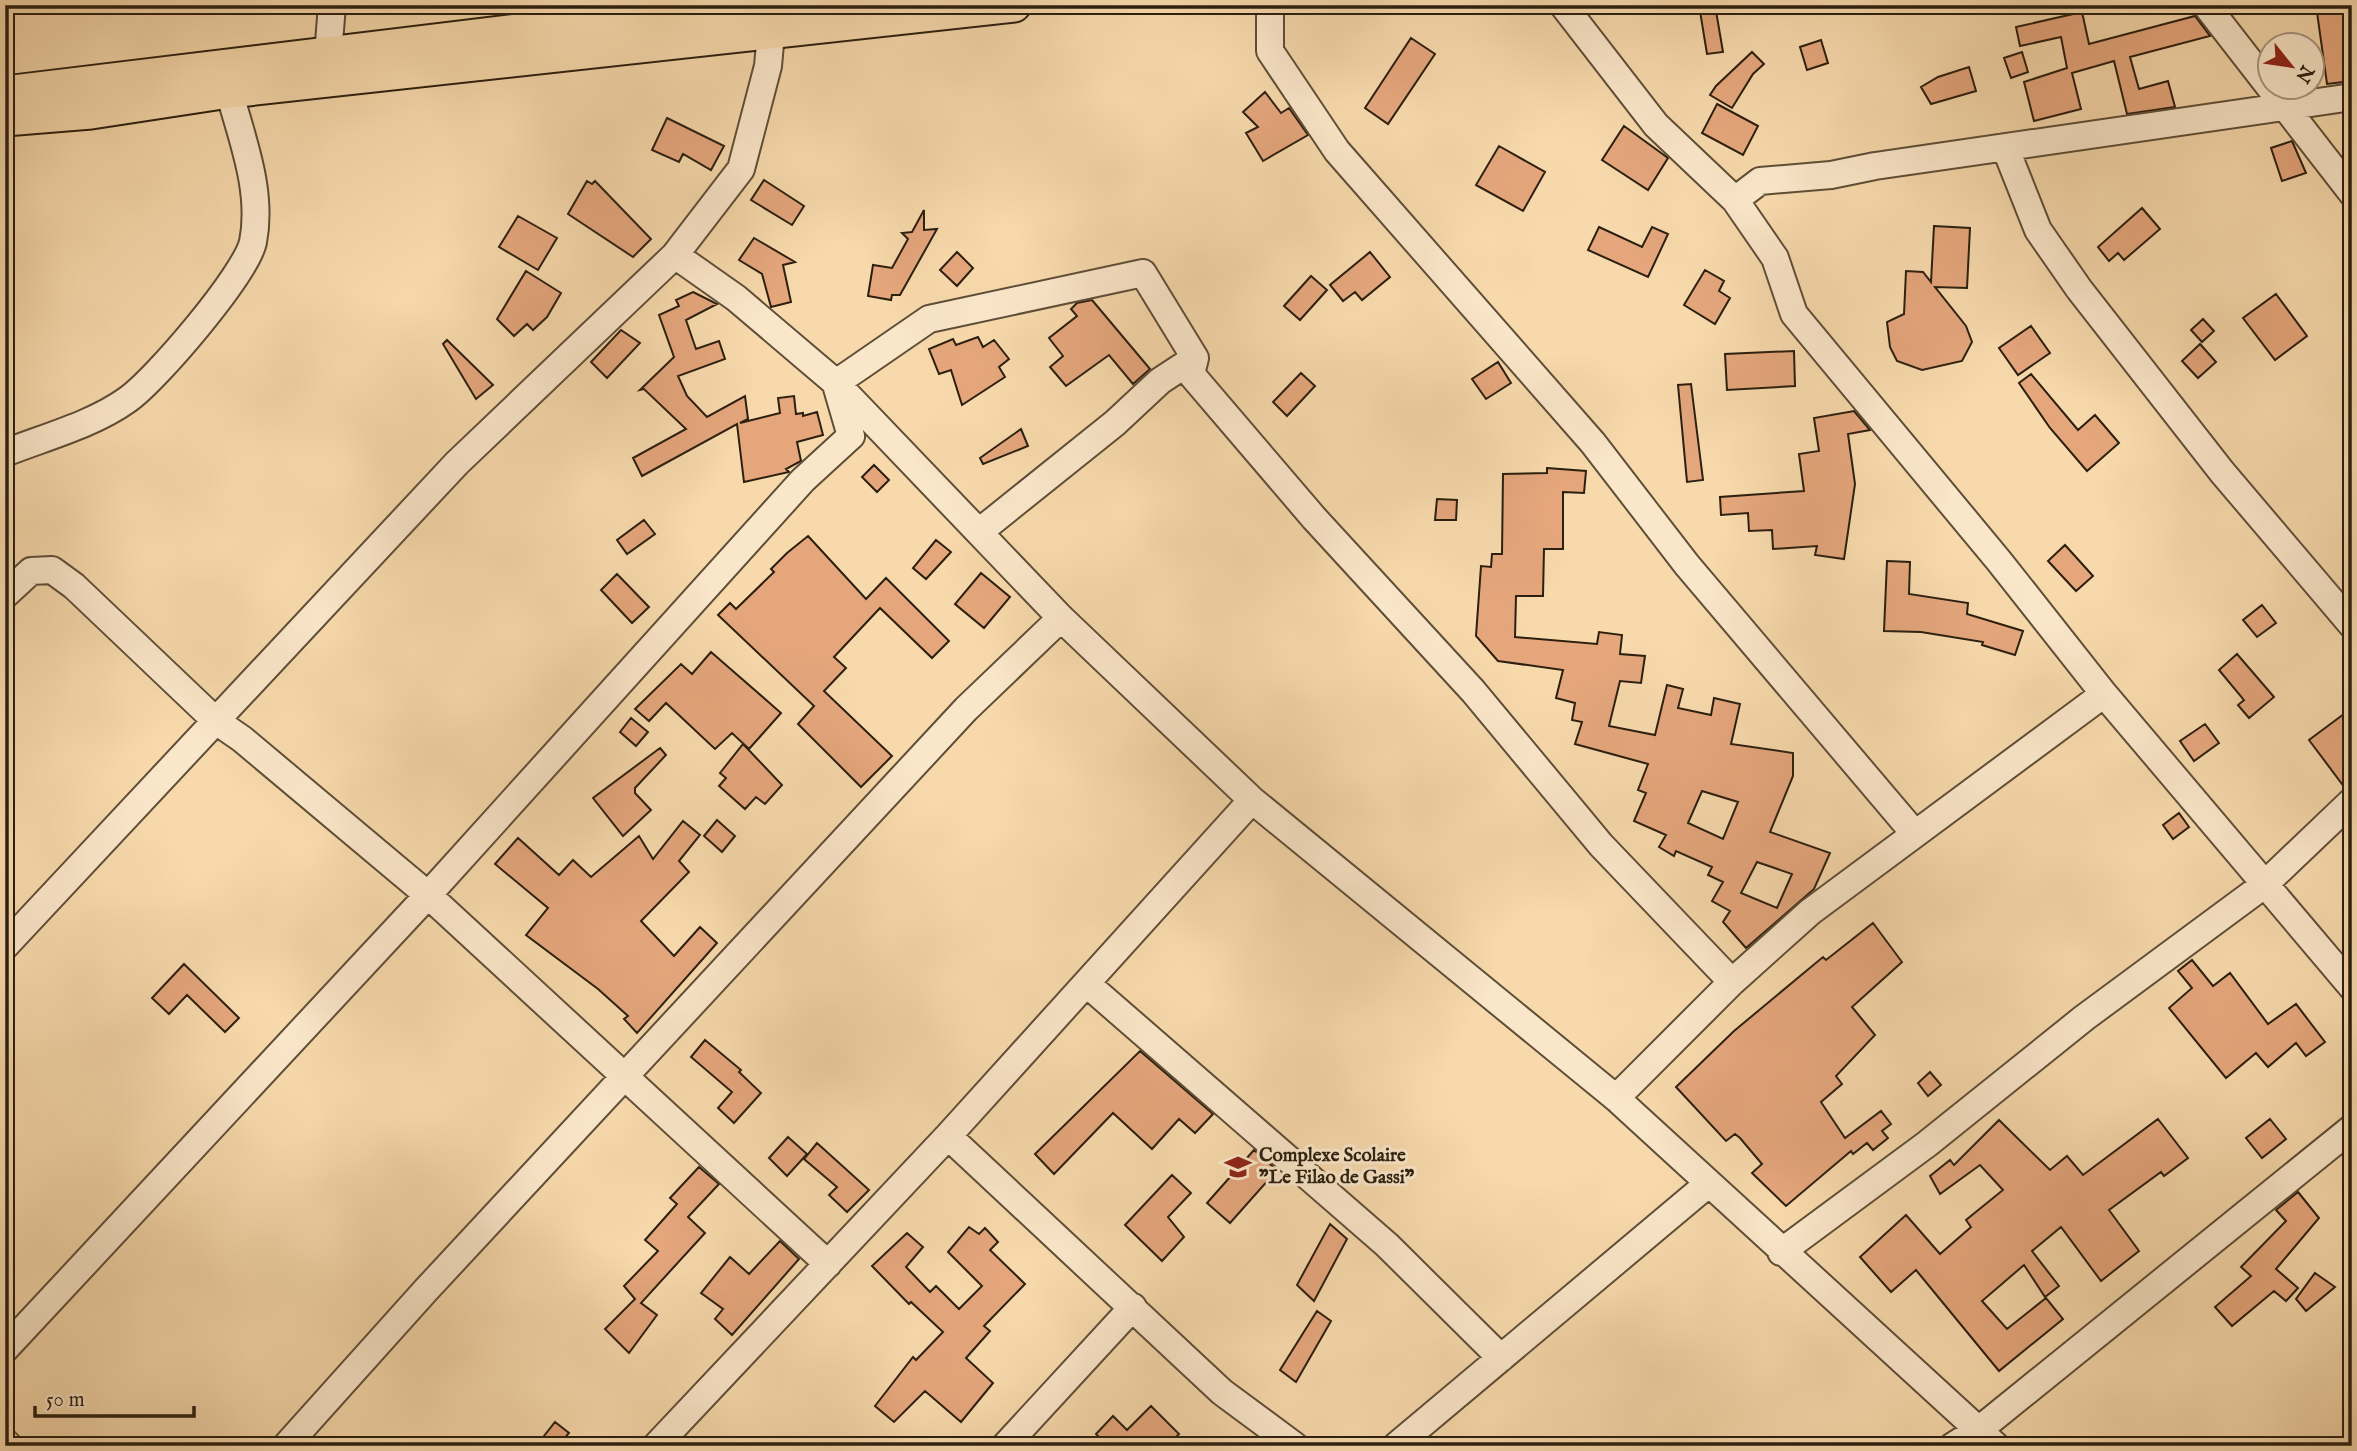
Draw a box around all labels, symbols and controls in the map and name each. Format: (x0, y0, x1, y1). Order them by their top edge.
north arrow (2256, 32, 2326, 102)
text: N (2289, 60, 2319, 87)
place label: Complexe Scolaire "Le Filao de Gassi" (1259, 1144, 1415, 1190)
school or university icon: Complexe Scolaire "Le Filao de Gassi" (1223, 1152, 1253, 1182)
scale bar (35, 1374, 194, 1418)
text: 50 m (46, 1387, 85, 1414)

